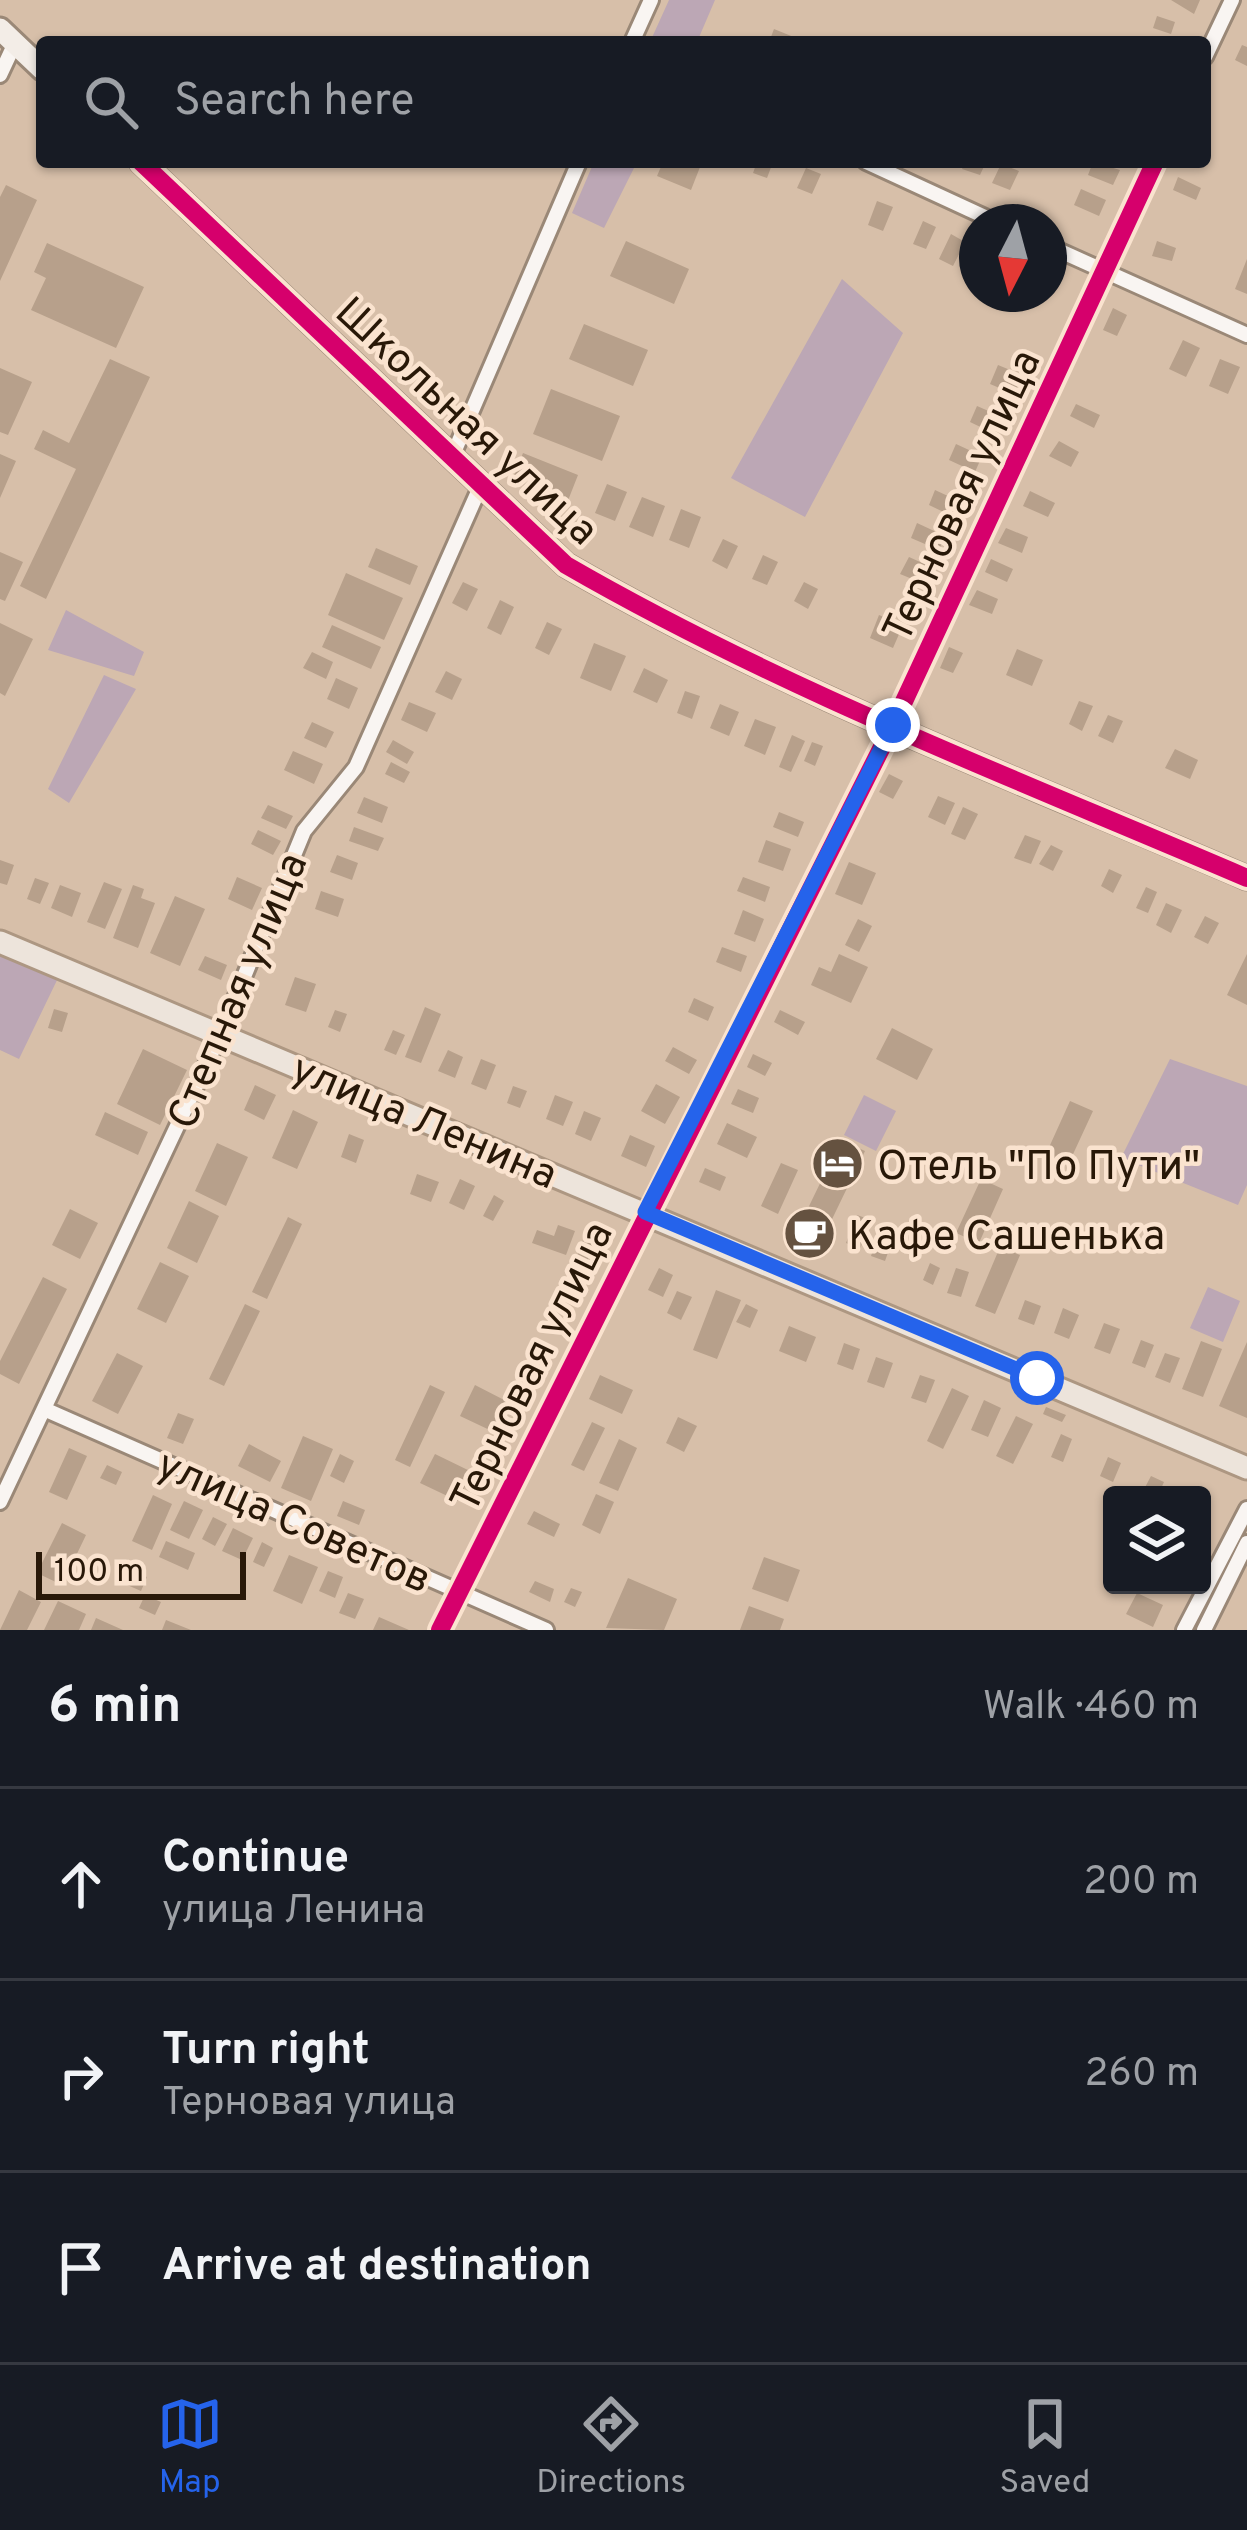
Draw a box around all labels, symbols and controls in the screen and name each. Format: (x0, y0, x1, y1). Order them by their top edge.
search box (36, 36, 1211, 168)
icon: search (78, 69, 144, 135)
text: Search here (174, 74, 414, 131)
north arrow (959, 204, 1067, 312)
street label: Школьная улица (322, 288, 608, 559)
street label: Терновая улица (873, 342, 1055, 652)
route end (866, 698, 920, 752)
street label: Степная улица (158, 846, 322, 1138)
street label: улица Ленина (282, 1044, 564, 1204)
hotel icon: Отель "По Пути" (810, 1136, 866, 1192)
place label: Отель "По Пути" (877, 1142, 1200, 1195)
cafe icon: Кафе Сашенька (781, 1206, 837, 1262)
place label: Кафе Сашенька (848, 1212, 1165, 1265)
street label: Терновая улица (441, 1214, 627, 1522)
route start (1010, 1351, 1064, 1405)
street label: улица Советов (148, 1440, 439, 1608)
map controls (1103, 1486, 1211, 1594)
button: layers (1103, 1486, 1211, 1594)
scale bar (36, 1546, 246, 1599)
text: 100 m (54, 1552, 144, 1594)
text: 6 min (48, 1676, 181, 1741)
text: Walk · 460 m (983, 1684, 1199, 1733)
text: Continue (162, 1831, 349, 1888)
icon: ahead (48, 1851, 114, 1917)
text: 200 m (1083, 1859, 1199, 1908)
text: улица Ленина (162, 1888, 425, 1937)
text: Turn right (162, 2023, 370, 2080)
icon: right (48, 2043, 114, 2109)
text: 260 m (1085, 2051, 1199, 2100)
text: Терновая улица (162, 2080, 456, 2129)
icon: arrive (48, 2235, 114, 2301)
text: Arrive at destination (162, 2239, 592, 2296)
tab: Map (157, 2391, 223, 2505)
tab: Directions (536, 2391, 686, 2505)
tab: Saved (1000, 2391, 1090, 2505)

